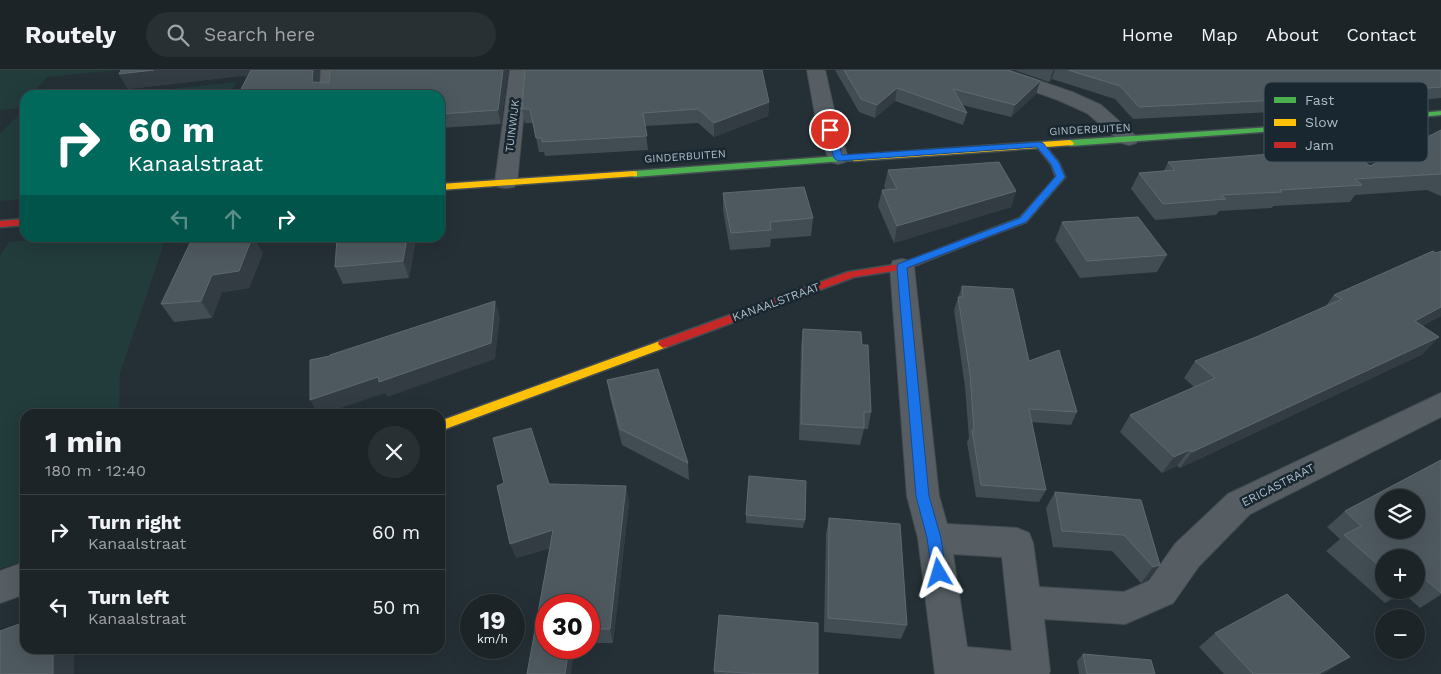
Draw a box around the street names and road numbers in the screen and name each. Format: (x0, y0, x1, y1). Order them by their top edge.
street label: TUINWIJK (503, 99, 522, 153)
street label: GINDERBUITEN (1049, 121, 1131, 138)
street label: GINDERBUITEN (644, 147, 726, 166)
street label: KANAALSTRAAT (730, 280, 822, 324)
street label: ERICASTRAAT (1239, 461, 1317, 509)

